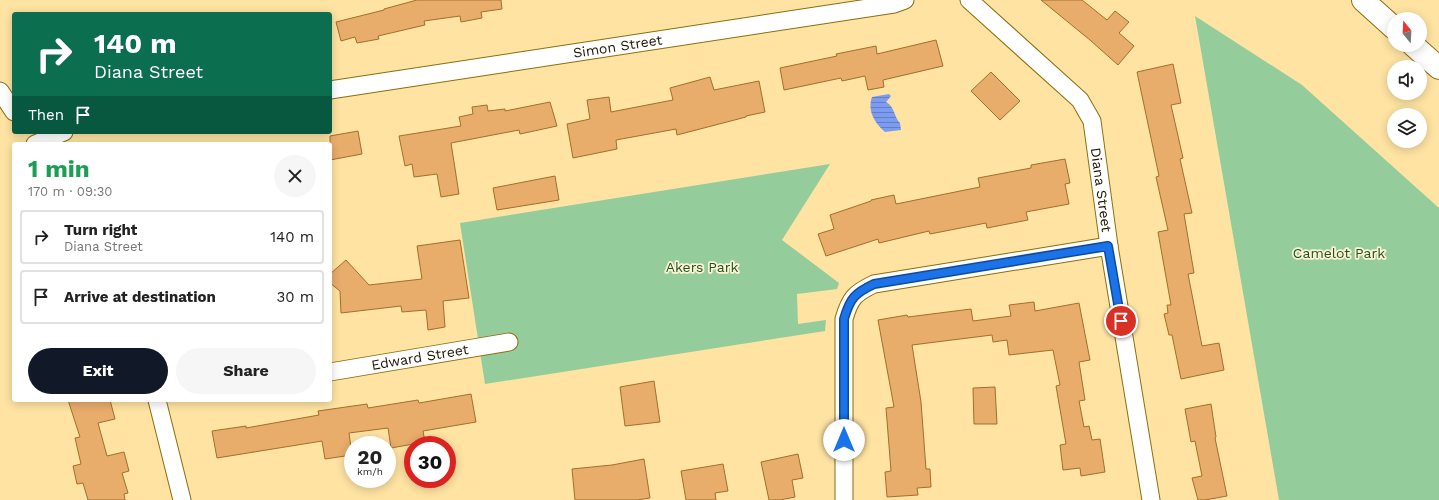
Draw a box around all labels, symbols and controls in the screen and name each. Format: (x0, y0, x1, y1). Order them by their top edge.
north arrow (1387, 12, 1427, 52)
map controls (1387, 12, 1427, 148)
text: 140 m (94, 27, 177, 60)
icon: right (28, 28, 80, 80)
street label: Simon Street (572, 31, 664, 61)
button: sound (1387, 60, 1427, 100)
text: Diana Street (94, 61, 203, 82)
icon: arrive (72, 104, 94, 126)
text: Then (28, 106, 64, 124)
button: layers (1387, 108, 1427, 148)
street label: Diana Street (1088, 147, 1115, 233)
text: 1 min (28, 155, 90, 183)
button: close (274, 155, 316, 197)
text: 170 m · 09:30 (28, 184, 112, 199)
text: Turn right (64, 221, 137, 239)
icon: right (30, 226, 52, 248)
text: 140 m (270, 228, 314, 246)
text: Diana Street (64, 239, 143, 254)
park label: Camelot Park (1293, 245, 1385, 261)
park label: Akers Park (666, 259, 738, 275)
icon: arrive (30, 286, 52, 308)
text: Arrive at destination (64, 288, 216, 306)
text: 30 m (277, 288, 314, 306)
pin (1104, 304, 1138, 338)
icon: arrive (1110, 310, 1132, 332)
street label: Edward Street (370, 341, 470, 373)
button: Exit (28, 348, 168, 394)
button: Share (176, 348, 316, 394)
position arrow (823, 419, 865, 461)
speed limit sign: 30 (404, 436, 456, 488)
text: 20 (358, 445, 382, 469)
text: km/h (357, 466, 383, 477)

